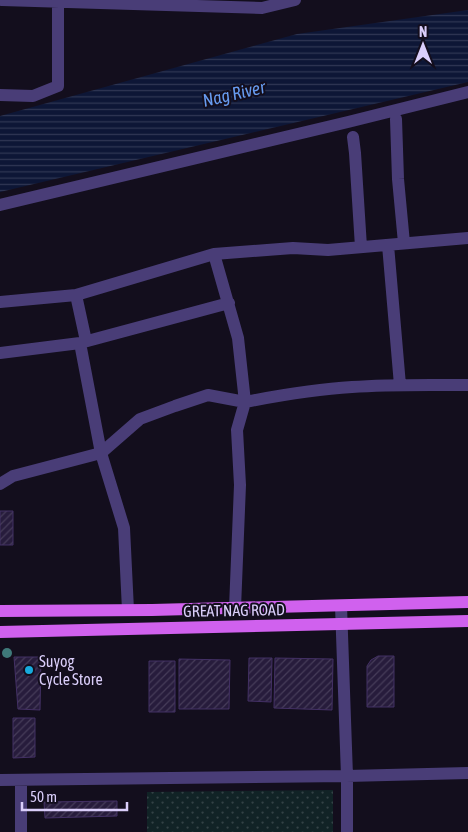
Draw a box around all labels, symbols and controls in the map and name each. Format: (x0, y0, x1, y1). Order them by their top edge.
north arrow (398, 20, 448, 70)
text: N (419, 24, 427, 40)
water label: Nag River (200, 76, 268, 111)
street label: GREAT NAG ROAD (183, 600, 285, 620)
place label: Suyog Cycle Store (39, 652, 103, 689)
marker: Suyog Cycle Store (23, 664, 35, 676)
scale bar (22, 780, 128, 812)
text: 50 m (30, 788, 57, 805)

